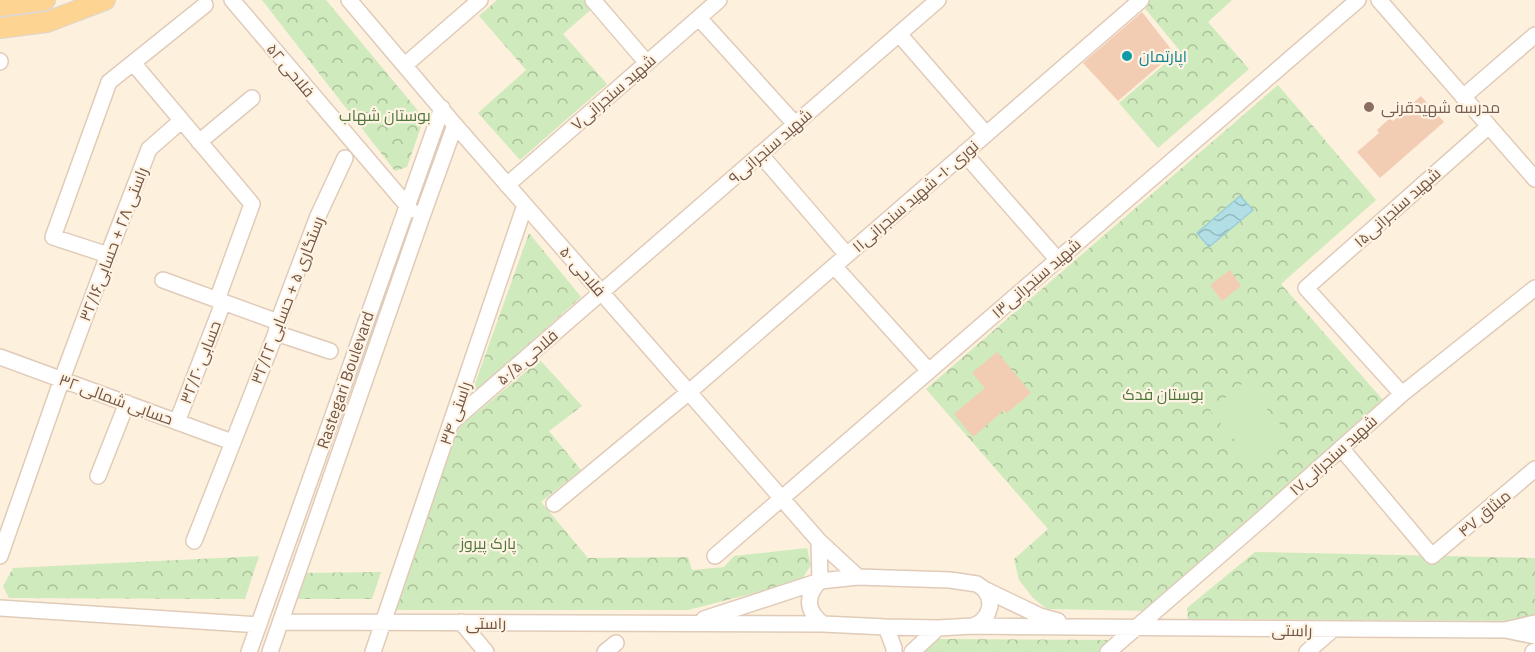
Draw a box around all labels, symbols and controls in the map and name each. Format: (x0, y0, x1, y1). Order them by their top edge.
street label: فلاحی ۵۲ (262, 39, 319, 102)
place label: اپارتمان (1139, 46, 1187, 68)
marker: اپارتمان (1120, 49, 1134, 63)
street label: شهید سنجرانی۷ (566, 50, 660, 135)
place label: مدرسه شهیدقرنی (1381, 97, 1500, 118)
marker: مدرسه شهیدقرنی (1362, 100, 1376, 114)
street label: شهید سنجرانی۹ (724, 104, 817, 188)
park label: بوستان شهاب (339, 105, 431, 126)
street label: نوری ۱۰- شهید سنجرانی۱۱ (848, 136, 983, 257)
street label: شهید سنجرانی۱۵ (1350, 163, 1445, 252)
street label: راستی ۲۸ + حسابی۳۲/۱۶ (74, 164, 153, 324)
street label: رستگاری ۵ + حسابی ۳۲/۲۲ (246, 213, 329, 387)
street label: شهید سنجرانی۱۳ (987, 234, 1085, 323)
street label: فلاحی ۵۰ (555, 242, 610, 301)
street label: Rastegari Boulevard (312, 309, 378, 451)
street label: حسابی ۳۲/۲۰ (175, 318, 226, 407)
street label: فلاحی ۵۰/۵ (492, 325, 562, 390)
street label: حسابی شمالی ۳۲ (56, 369, 176, 430)
street label: راستی ۳۴ (435, 379, 476, 448)
park label: بوستان فدک (1122, 384, 1204, 405)
street label: شهید سنجرانی۱۷ (1285, 410, 1382, 500)
street label: میثاق ۴۷ (1454, 485, 1515, 542)
park label: پارک پیروز (459, 533, 517, 555)
street label: راستی (466, 613, 506, 634)
street label: راستی (1272, 620, 1312, 641)

